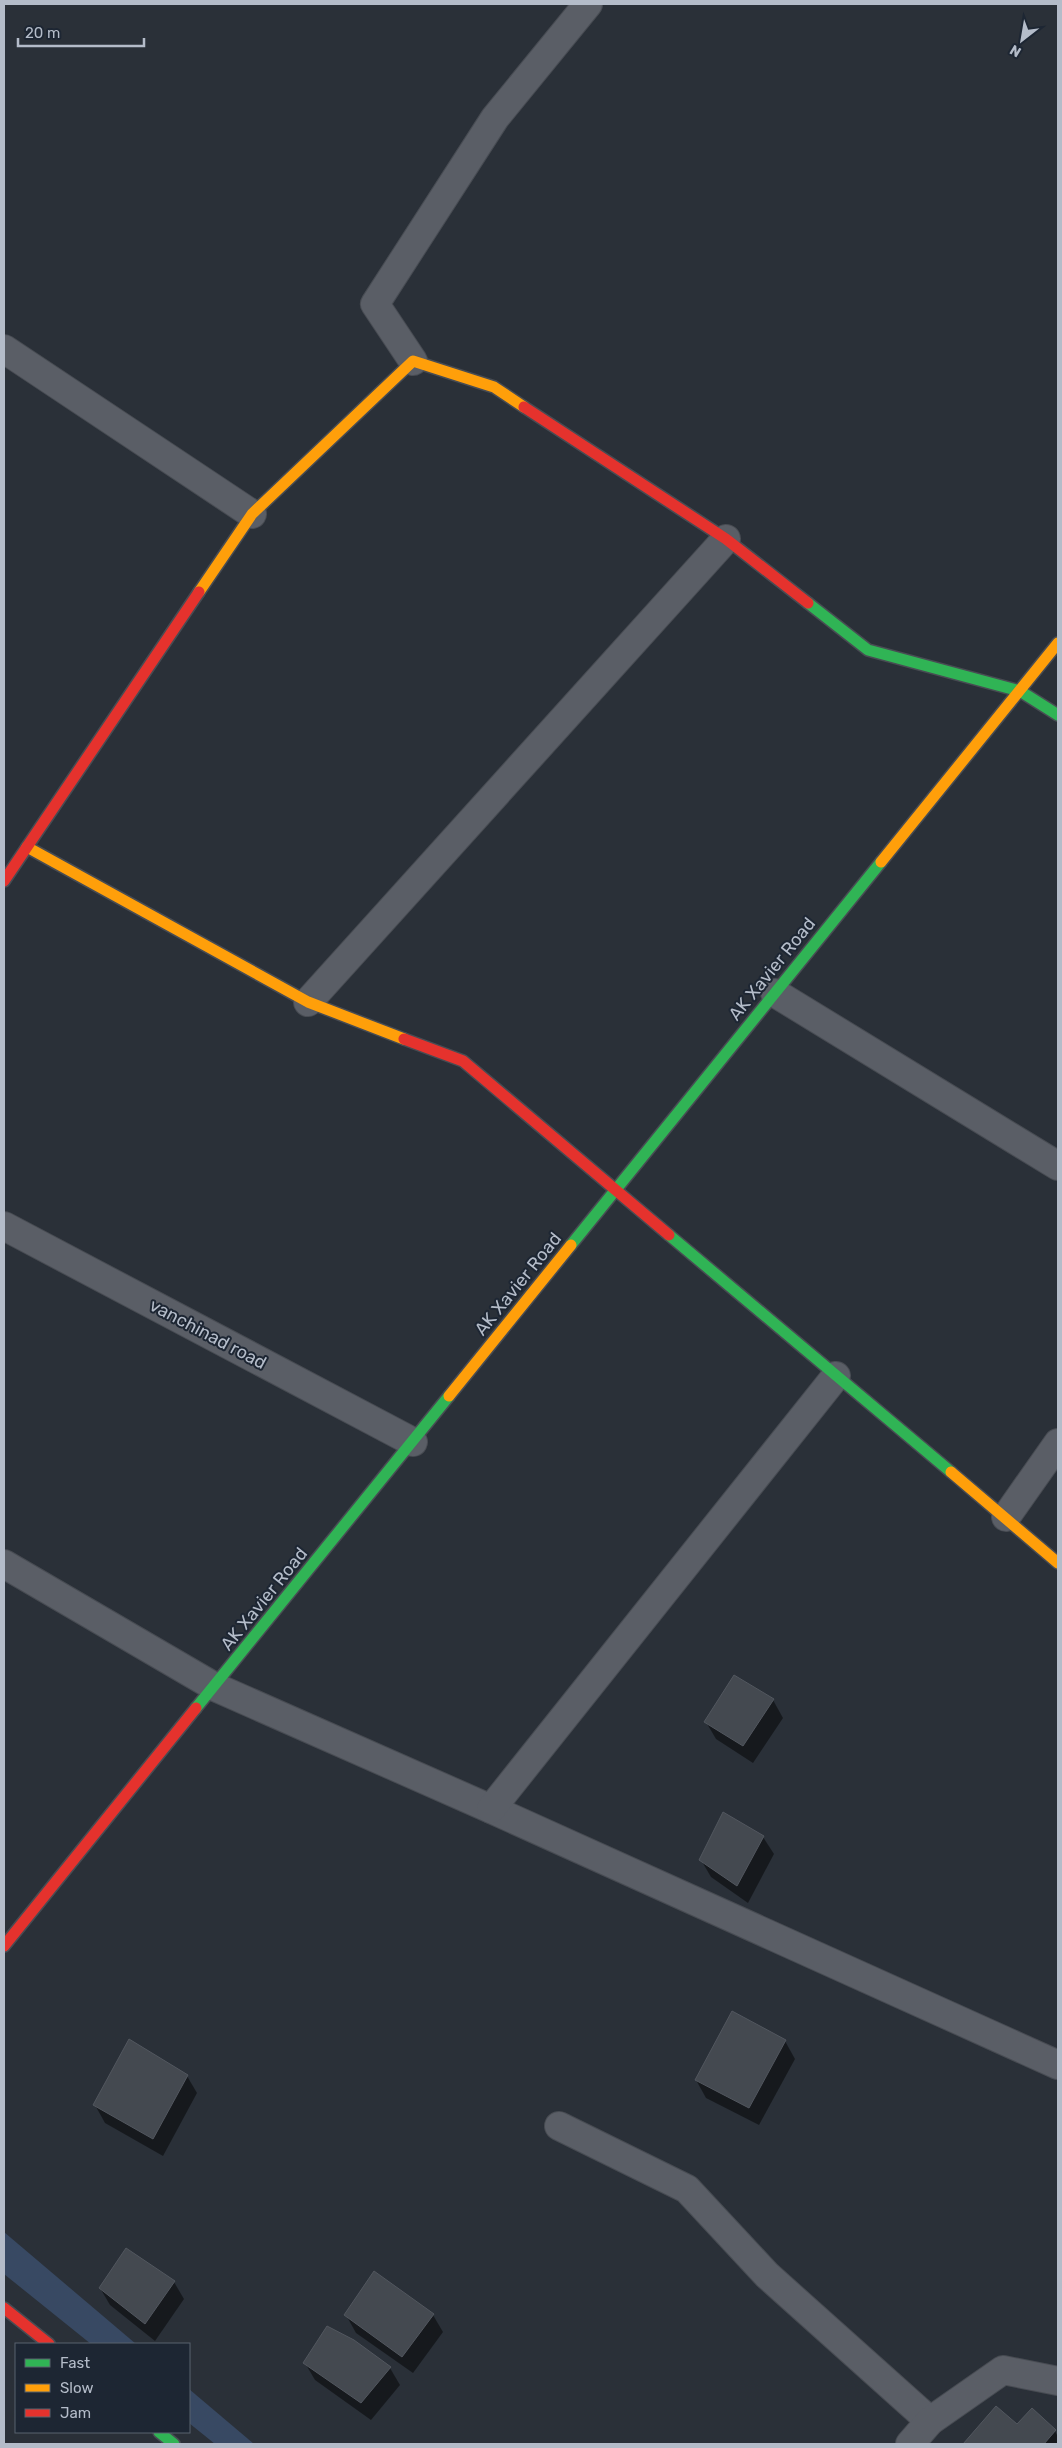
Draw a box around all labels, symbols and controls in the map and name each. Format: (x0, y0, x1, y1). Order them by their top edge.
scale bar (18, 15, 144, 47)
north arrow (997, 15, 1047, 65)
text: 20 m (25, 24, 60, 42)
text: N (1007, 41, 1024, 61)
street label: AK Xavier Road (724, 913, 820, 1025)
street label: AK Xavier Road (470, 1228, 566, 1340)
street label: vanchinad road (146, 1294, 270, 1374)
street label: AK Xavier Road (216, 1543, 312, 1655)
legend (15, 2343, 190, 2433)
text: Fast (60, 2354, 90, 2372)
text: Slow (60, 2379, 93, 2397)
text: Jam (60, 2404, 91, 2422)

